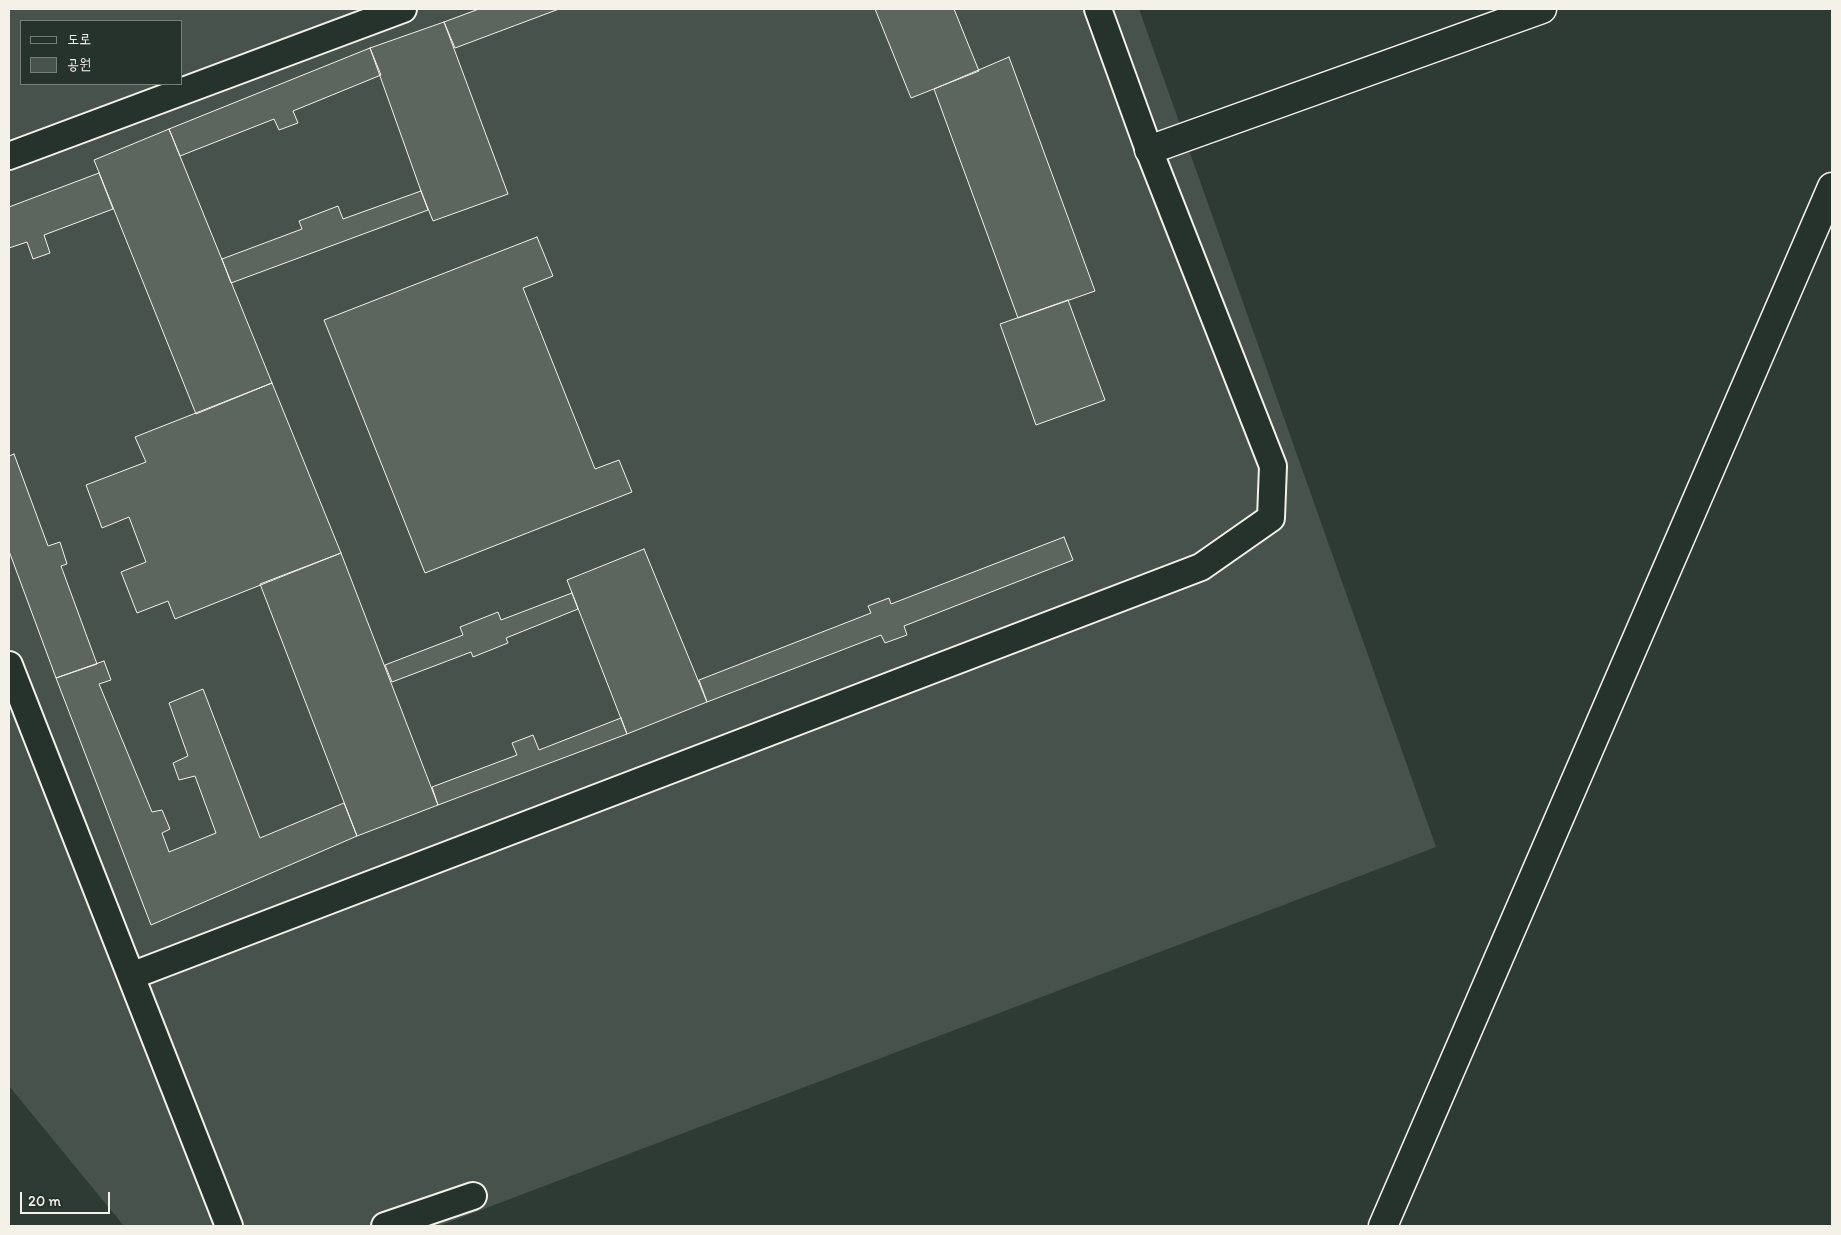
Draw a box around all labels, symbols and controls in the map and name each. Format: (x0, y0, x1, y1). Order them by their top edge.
legend (20, 20, 182, 85)
text: 도로 (67, 30, 91, 48)
text: 공원 (67, 55, 91, 73)
scale bar (22, 1182, 112, 1214)
text: 20 m (28, 1192, 61, 1210)

